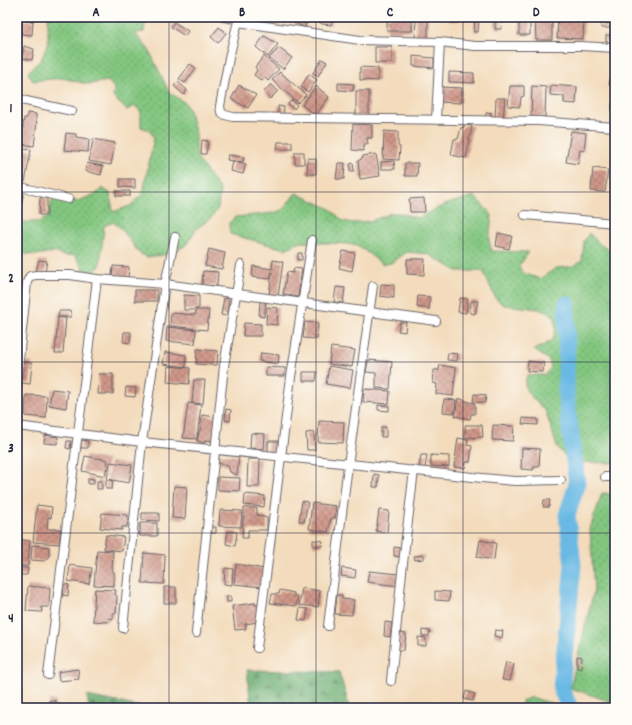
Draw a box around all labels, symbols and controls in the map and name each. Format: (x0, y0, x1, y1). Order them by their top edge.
text: A (92, 4, 100, 23)
text: B (239, 4, 245, 23)
text: C (387, 4, 394, 23)
text: D (533, 4, 540, 23)
text: 1 (10, 100, 13, 119)
text: 2 (8, 270, 14, 289)
text: 3 (8, 440, 14, 459)
text: 4 (8, 610, 14, 629)

